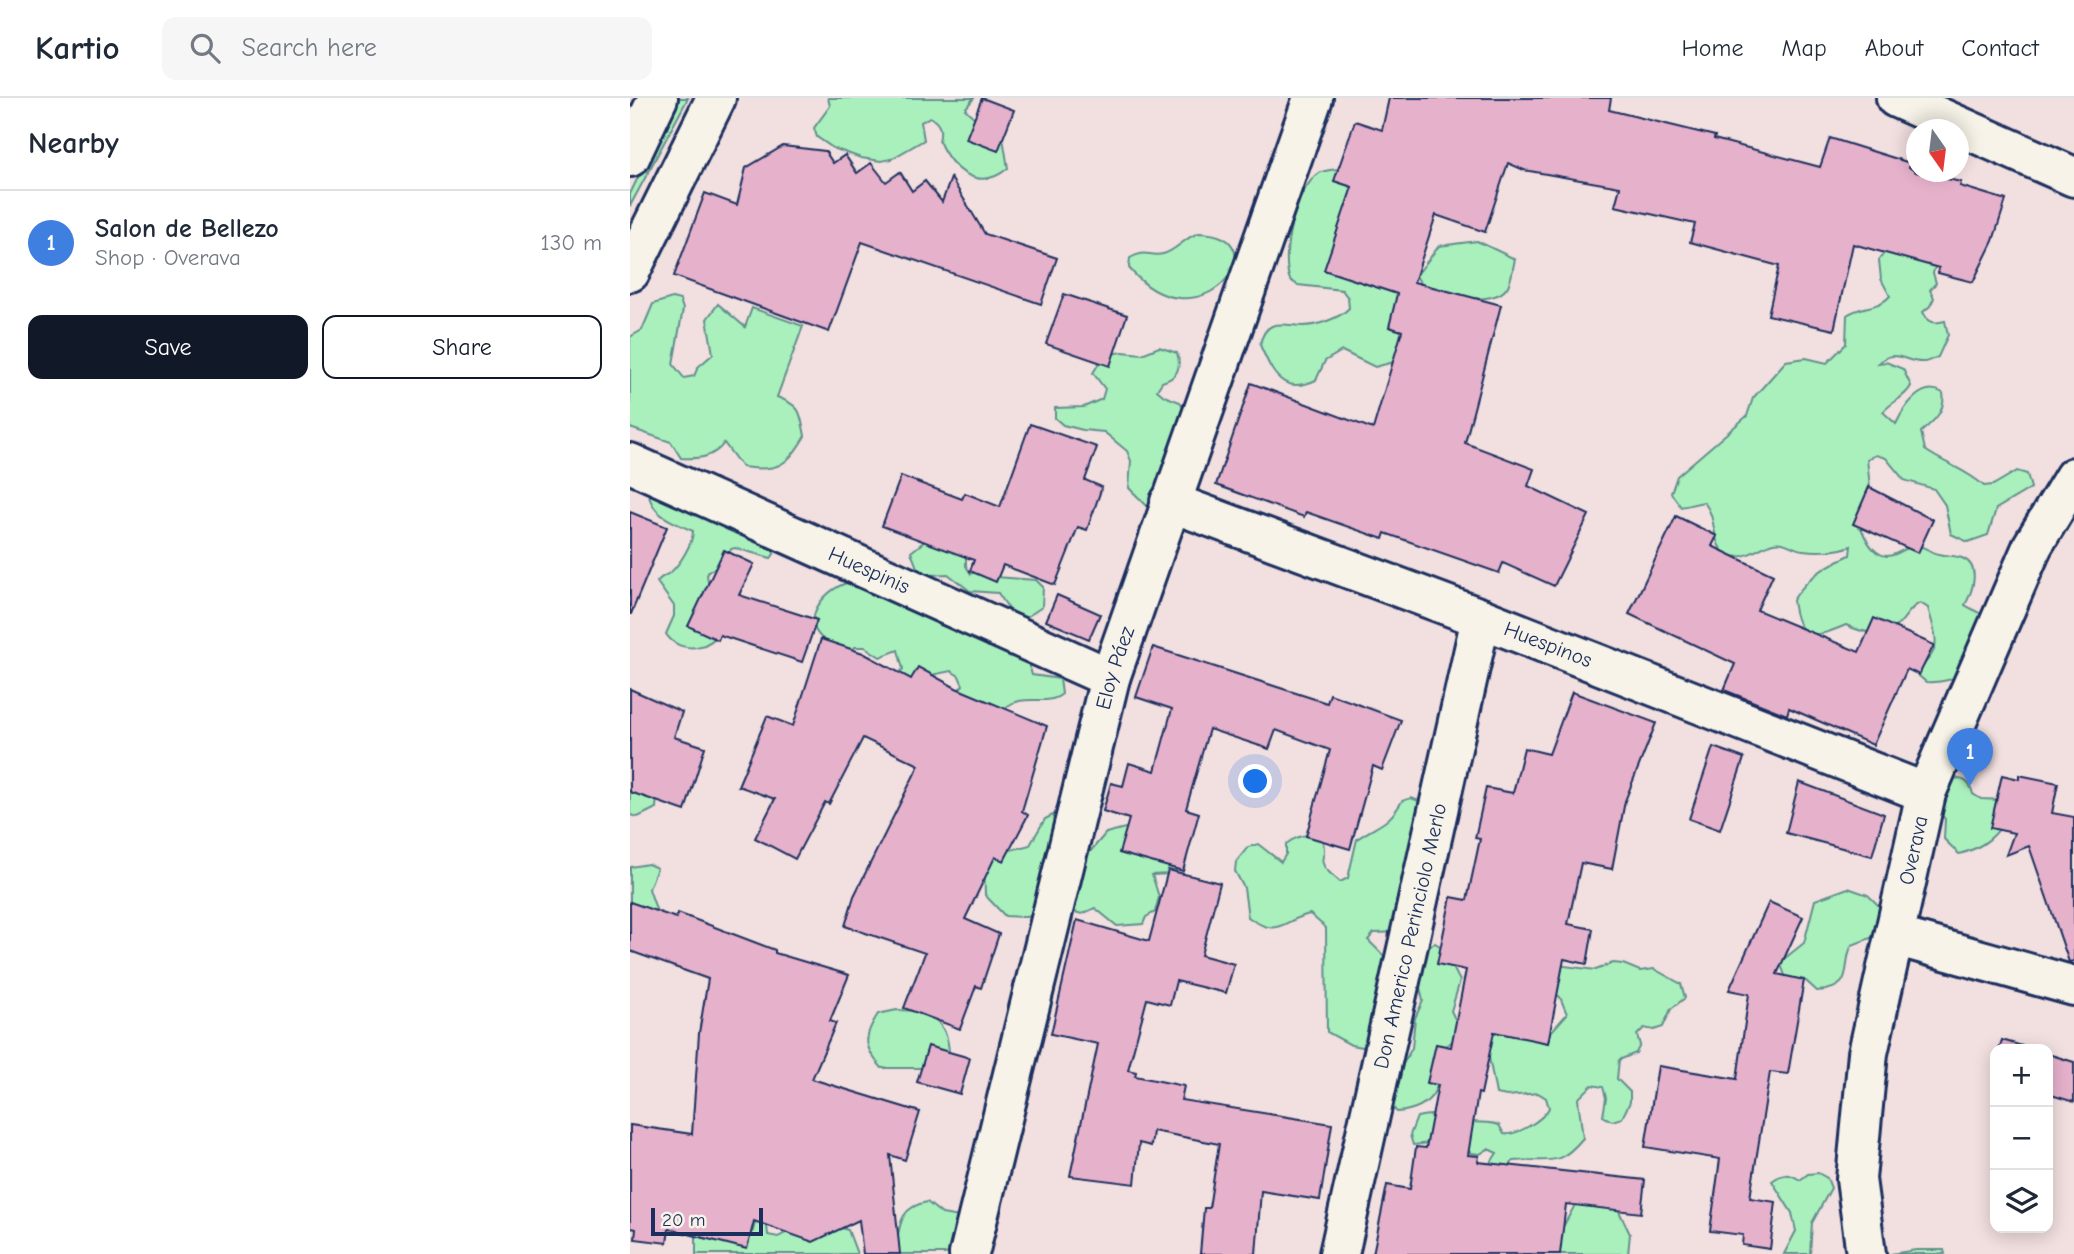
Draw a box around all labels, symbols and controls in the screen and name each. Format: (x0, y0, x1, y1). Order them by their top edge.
search box (162, 17, 652, 80)
text: Kartio (35, 29, 120, 67)
icon: search (186, 29, 224, 67)
text: Search here (242, 33, 377, 63)
text: Home (1682, 34, 1743, 62)
text: Map (1781, 34, 1827, 62)
text: About (1865, 34, 1923, 62)
text: Contact (1961, 34, 2039, 62)
north arrow (1906, 119, 1969, 182)
text: Nearby (28, 126, 119, 161)
text: Salon de Bellezo (95, 214, 279, 244)
text: 1 (46, 229, 56, 256)
text: 130 m (541, 229, 602, 256)
text: Shop · Overava (95, 244, 241, 271)
button: Save (28, 315, 308, 379)
button: Share (322, 315, 602, 379)
street label: Huespinis (825, 542, 913, 599)
street label: Huespinos (1501, 616, 1595, 672)
street label: Eloy Páez (1091, 623, 1139, 712)
pin: 1 (1947, 728, 1993, 786)
your location (1238, 764, 1272, 798)
street label: Don Americo Perinciolo Merlo (1369, 801, 1451, 1071)
street label: Overava (1894, 813, 1933, 887)
map controls (1990, 1044, 2053, 1233)
button: + (1990, 1044, 2053, 1107)
button: − (1990, 1107, 2053, 1170)
button: layers (1990, 1170, 2053, 1233)
scale bar (651, 1205, 763, 1237)
text: 20 m (662, 1209, 706, 1231)

